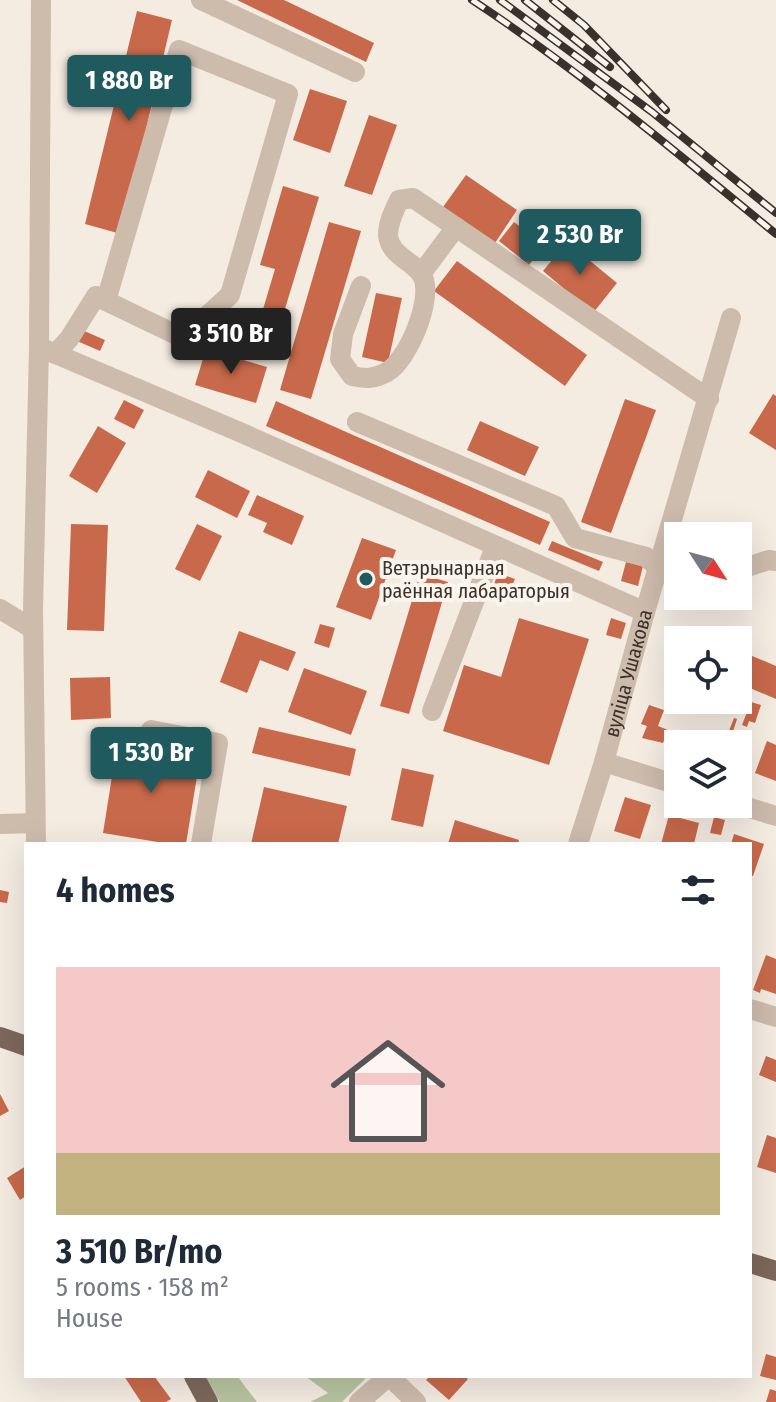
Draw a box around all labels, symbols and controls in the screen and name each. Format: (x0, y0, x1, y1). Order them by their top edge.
pin: 1 880 Br (46, 55, 212, 123)
text: 1 880 Br (85, 65, 173, 96)
pin: 2 530 Br (497, 209, 663, 277)
text: 2 530 Br (537, 219, 623, 250)
pin: 3 510 Br (148, 308, 314, 376)
text: 3 510 Br (189, 318, 273, 349)
north arrow (664, 522, 752, 610)
map controls (664, 522, 752, 818)
place label: Ветэрынарная раённая лабараторыя (382, 556, 570, 603)
marker: Ветэрынарная раённая лабараторыя (357, 570, 375, 588)
street label: вуліца Ушакова (599, 607, 657, 740)
button: locate (664, 626, 752, 714)
pin: 1 530 Br (68, 727, 234, 795)
button: layers (664, 730, 752, 818)
text: 1 530 Br (109, 737, 193, 768)
icon: filters (676, 868, 720, 912)
text: 4 homes (56, 870, 175, 911)
icon: home (316, 1019, 460, 1163)
text: 3 510 Br/mo (56, 1231, 222, 1272)
text: 5 rooms · 158 m² (56, 1272, 229, 1303)
text: House (56, 1303, 123, 1334)

